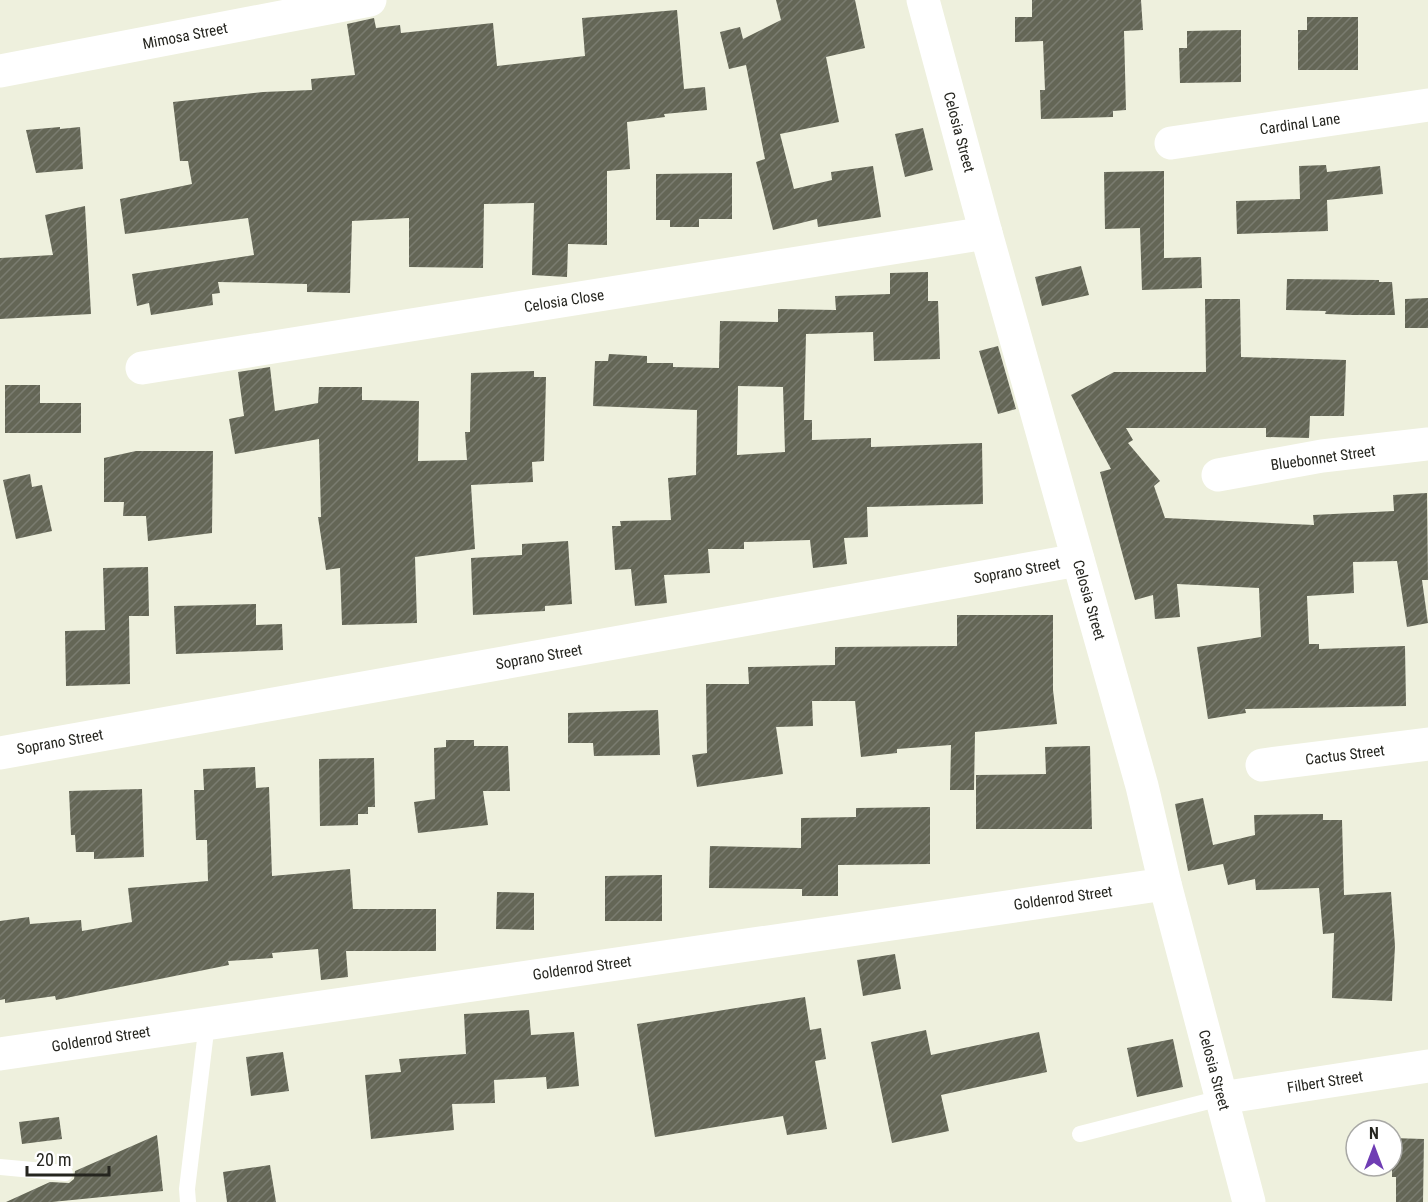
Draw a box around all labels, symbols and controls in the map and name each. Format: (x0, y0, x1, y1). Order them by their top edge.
street label: Mimosa Street (141, 19, 229, 53)
street label: Celosia Street (940, 90, 978, 174)
street label: Cardinal Lane (1259, 109, 1341, 139)
street label: Celosia Close (523, 286, 605, 316)
street label: Bluebonnet Street (1270, 442, 1376, 474)
street label: Soprano Street (972, 555, 1062, 587)
street label: Celosia Street (1069, 558, 1109, 642)
street label: Soprano Street (494, 641, 584, 673)
street label: Soprano Street (15, 726, 105, 758)
street label: Cactus Street (1304, 741, 1386, 769)
street label: Goldenrod Street (1012, 882, 1114, 914)
street label: Goldenrod Street (531, 952, 633, 984)
street label: Goldenrod Street (50, 1022, 152, 1056)
street label: Celosia Street (1195, 1028, 1233, 1112)
street label: Filbert Street (1286, 1067, 1364, 1097)
north arrow (1344, 1118, 1404, 1178)
text: N (1369, 1124, 1379, 1143)
scale bar (27, 1139, 110, 1177)
text: 20 m (36, 1149, 71, 1170)

